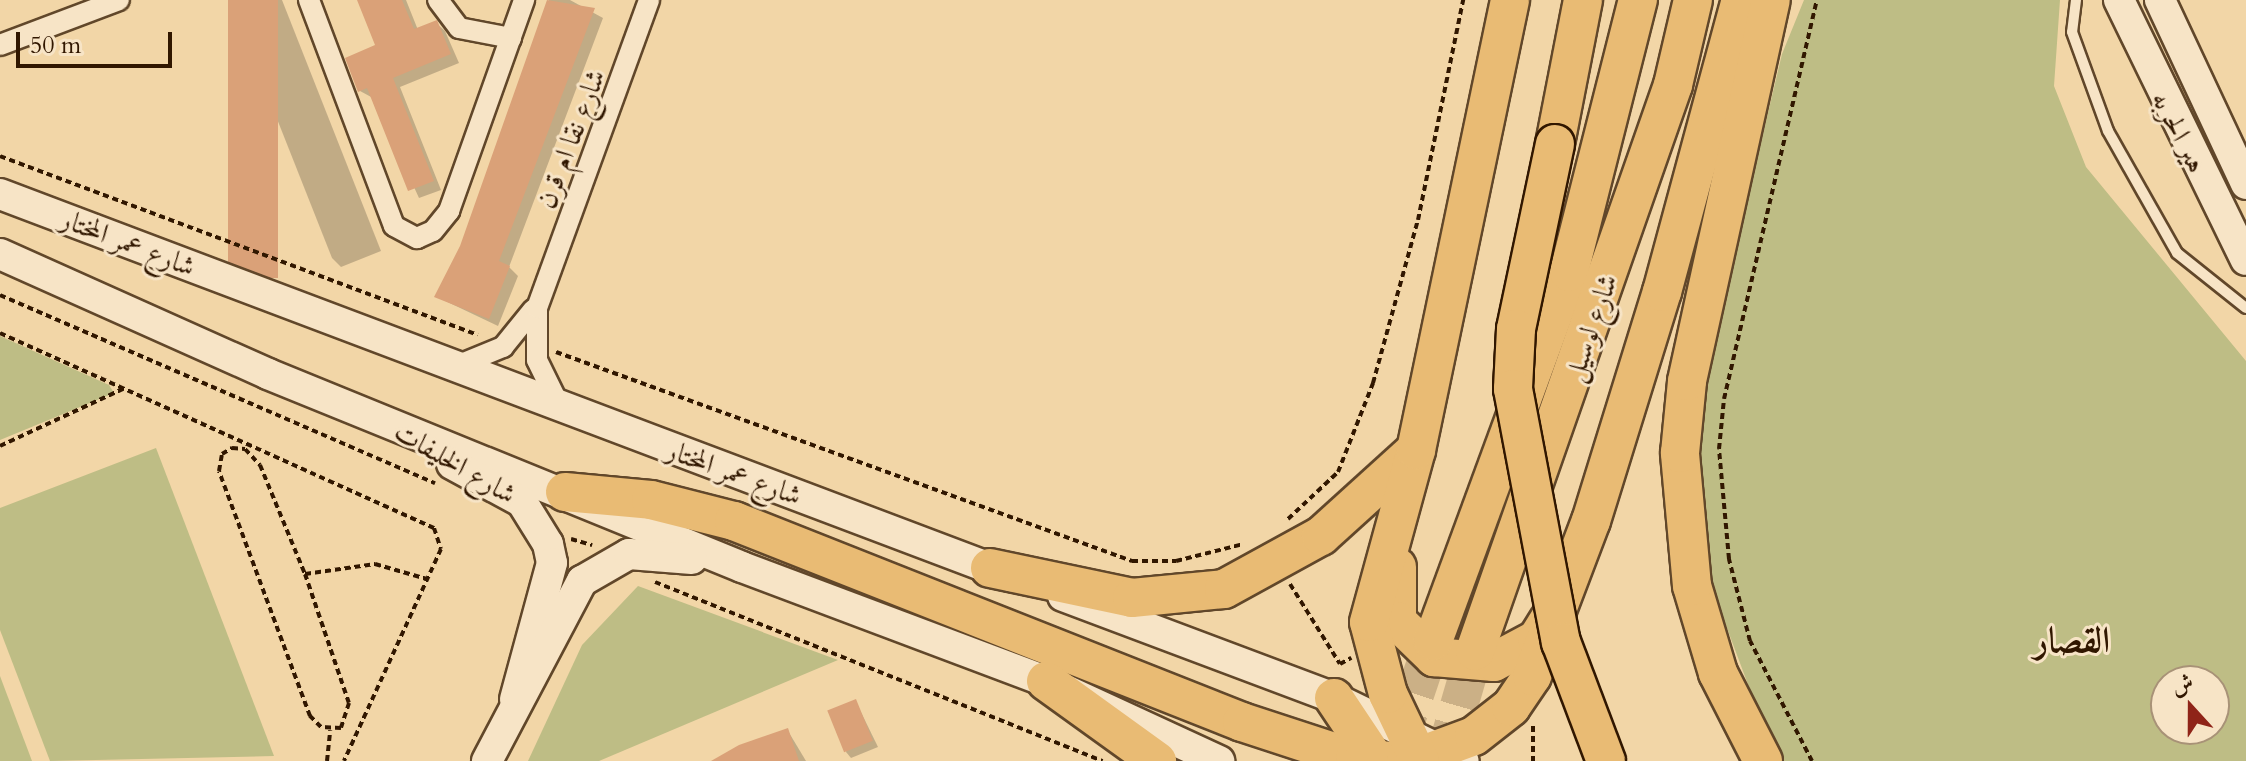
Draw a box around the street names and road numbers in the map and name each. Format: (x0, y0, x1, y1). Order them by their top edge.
street label: شارع نقا ام قرن (529, 65, 613, 213)
street label: هير الحربه (2144, 86, 2214, 178)
street label: شارع عمر المختار (56, 202, 200, 284)
street label: شارع لوسيل (1557, 270, 1625, 386)
street label: شارع الخليفات (388, 415, 522, 511)
street label: شارع عمر المختار (662, 433, 806, 513)

